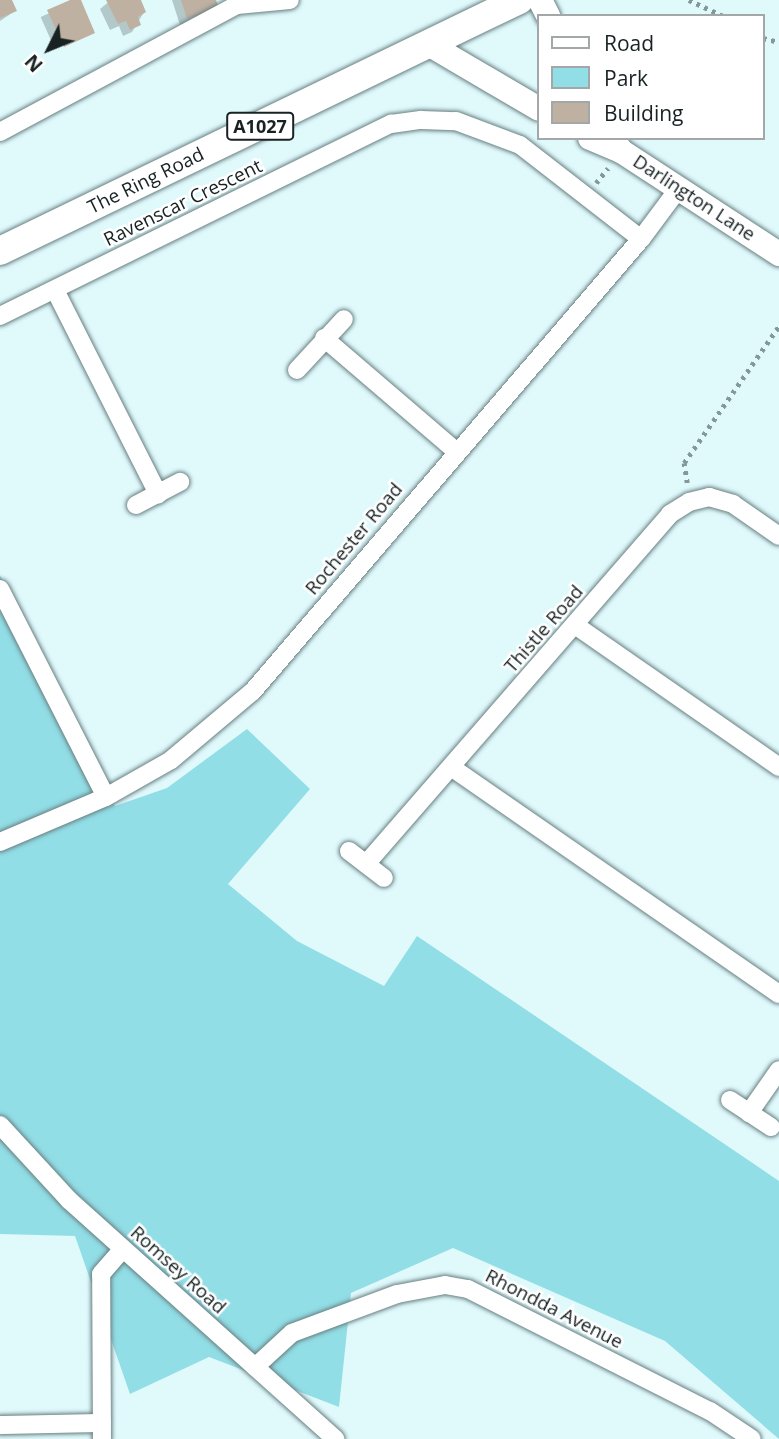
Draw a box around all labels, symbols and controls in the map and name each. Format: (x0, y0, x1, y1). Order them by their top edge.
north arrow (14, 14, 84, 84)
legend (538, 14, 765, 140)
text: Road (604, 29, 654, 57)
text: N (19, 49, 48, 78)
text: Park (604, 64, 648, 92)
text: Building (604, 99, 683, 127)
road number: A1027 (225, 112, 295, 140)
street label: The Ring Road (84, 143, 208, 219)
street label: Darlington Lane (629, 150, 759, 246)
street label: Ravenscar Crescent (100, 155, 266, 251)
street label: Rochester Road (301, 478, 407, 600)
street label: Thistle Road (500, 581, 588, 677)
street label: Romsey Road (126, 1221, 230, 1319)
street label: Rhondda Avenue (481, 1264, 627, 1354)

